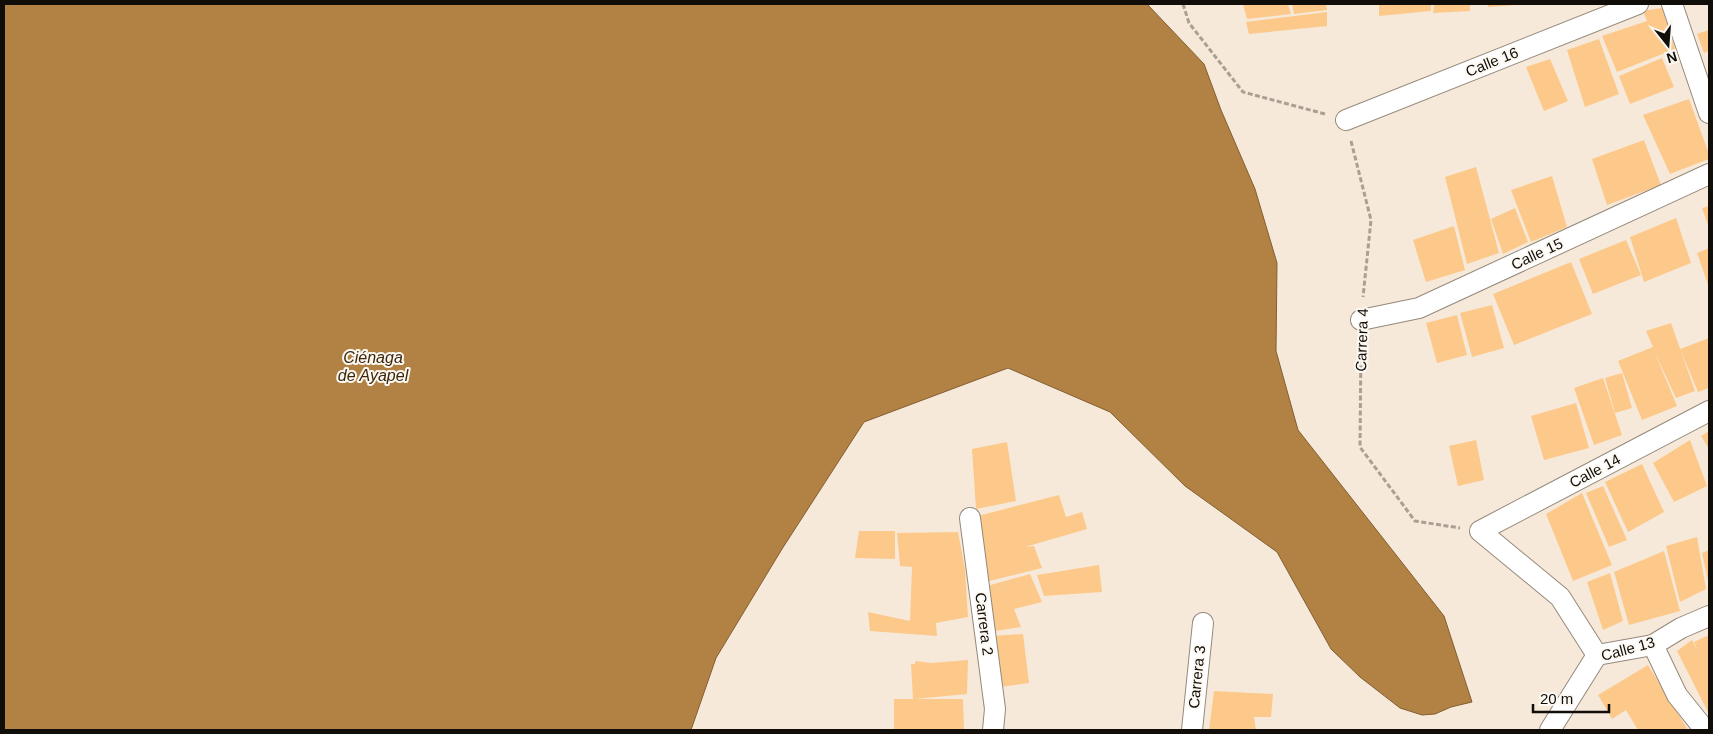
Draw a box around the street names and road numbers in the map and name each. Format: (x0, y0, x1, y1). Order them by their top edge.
street label: Calle 16 (1463, 43, 1521, 80)
street label: Calle 15 (1508, 234, 1565, 273)
street label: Carrera 4 (1352, 308, 1371, 372)
street label: Calle 14 (1566, 450, 1623, 491)
street label: Carrera 2 (972, 591, 997, 656)
street label: Calle 13 (1599, 633, 1657, 664)
street label: Carrera 3 (1185, 645, 1208, 709)

